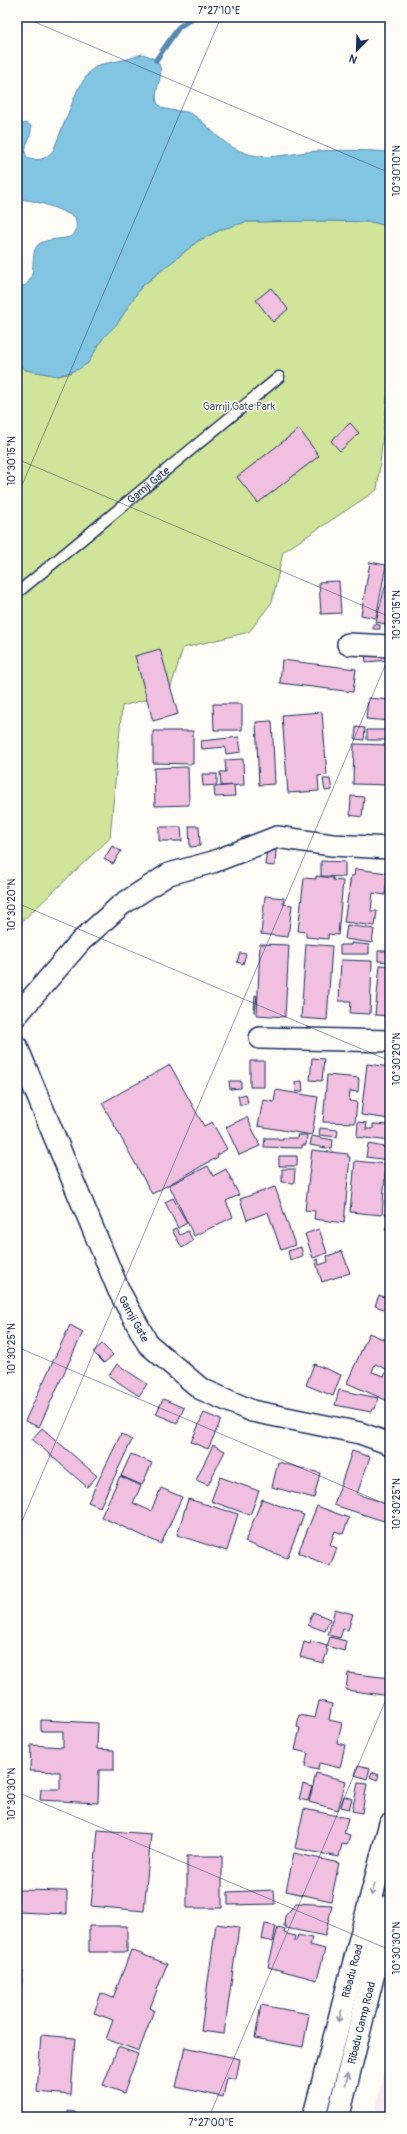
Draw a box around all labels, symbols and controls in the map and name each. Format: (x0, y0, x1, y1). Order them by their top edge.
text: 7°27'10"E (198, 5, 240, 17)
north arrow (337, 30, 377, 70)
text: N (347, 51, 359, 66)
text: 10°30'10"N (391, 145, 403, 197)
park label: Gamji Gate Park (203, 400, 276, 413)
text: 10°30'15"N (6, 436, 18, 486)
street label: Gamji Gate (125, 464, 173, 507)
text: 10°30'15"N (391, 590, 403, 640)
text: 10°30'20"N (6, 878, 18, 931)
text: 10°30'20"N (391, 1032, 403, 1085)
street label: Gamji Gate (116, 1293, 152, 1345)
text: 10°30'25"N (6, 1323, 18, 1375)
text: 10°30'25"N (391, 1478, 403, 1530)
text: 10°30'30"N (6, 1767, 18, 1820)
one-way arrow (369, 1883, 376, 1896)
text: 10°30'30"N (391, 1921, 403, 1974)
street label: Ribadu Road (339, 1943, 366, 1999)
street label: Ribadu Camp Road (345, 1980, 378, 2065)
one-way arrow (336, 2009, 344, 2022)
one-way arrow (344, 2073, 352, 2086)
text: 7°27'00"E (188, 2117, 234, 2129)

